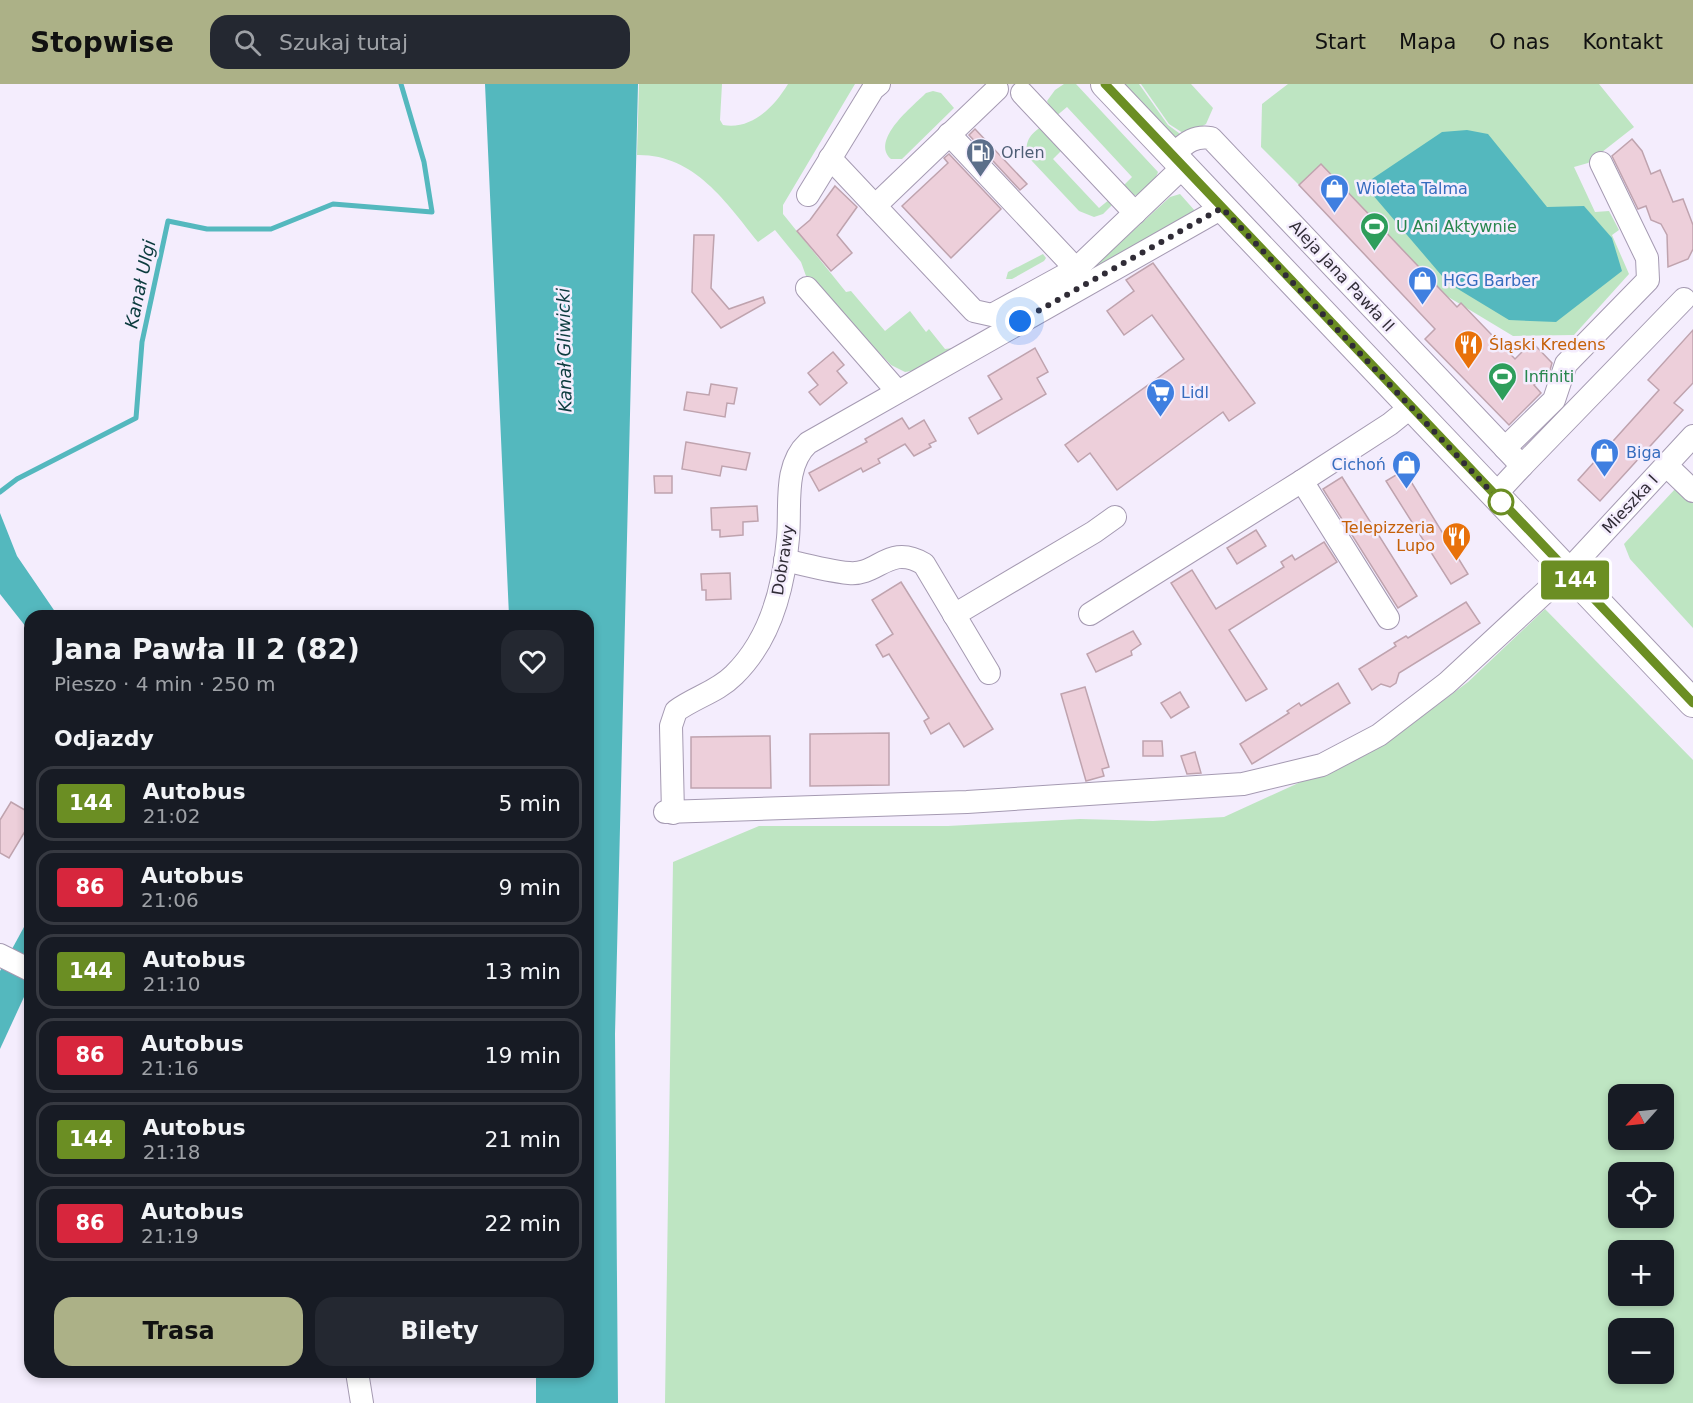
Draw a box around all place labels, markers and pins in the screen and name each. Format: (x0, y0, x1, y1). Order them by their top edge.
fuel station icon: Orlen (964, 136, 996, 178)
place label: Orlen (1001, 143, 1045, 162)
shop icon: Wioleta Talma (1319, 172, 1351, 214)
place label: Wioleta Talma (1356, 179, 1468, 198)
sports icon: U Ani Aktywnie (1359, 210, 1391, 252)
place label: U Ani Aktywnie (1396, 217, 1517, 236)
shop icon: HCG Barber (1406, 264, 1438, 306)
place label: HCG Barber (1443, 271, 1538, 290)
restaurant icon: Śląski Kredens (1452, 328, 1484, 370)
place label: Śląski Kredens (1489, 335, 1606, 354)
sports icon: Infiniti (1487, 360, 1519, 402)
place label: Infiniti (1524, 367, 1574, 386)
supermarket icon: Lidl (1144, 376, 1176, 418)
place label: Lidl (1181, 383, 1209, 402)
shop icon: Biga (1589, 436, 1621, 478)
place label: Biga (1626, 443, 1661, 462)
shop icon: Cichoń (1391, 448, 1423, 490)
place label: Cichoń (1332, 455, 1386, 474)
unlabelled marker (1488, 489, 1514, 515)
place label: Telepizzeria Lupo (1341, 518, 1435, 555)
restaurant icon: Telepizzeria Lupo (1440, 520, 1472, 562)

